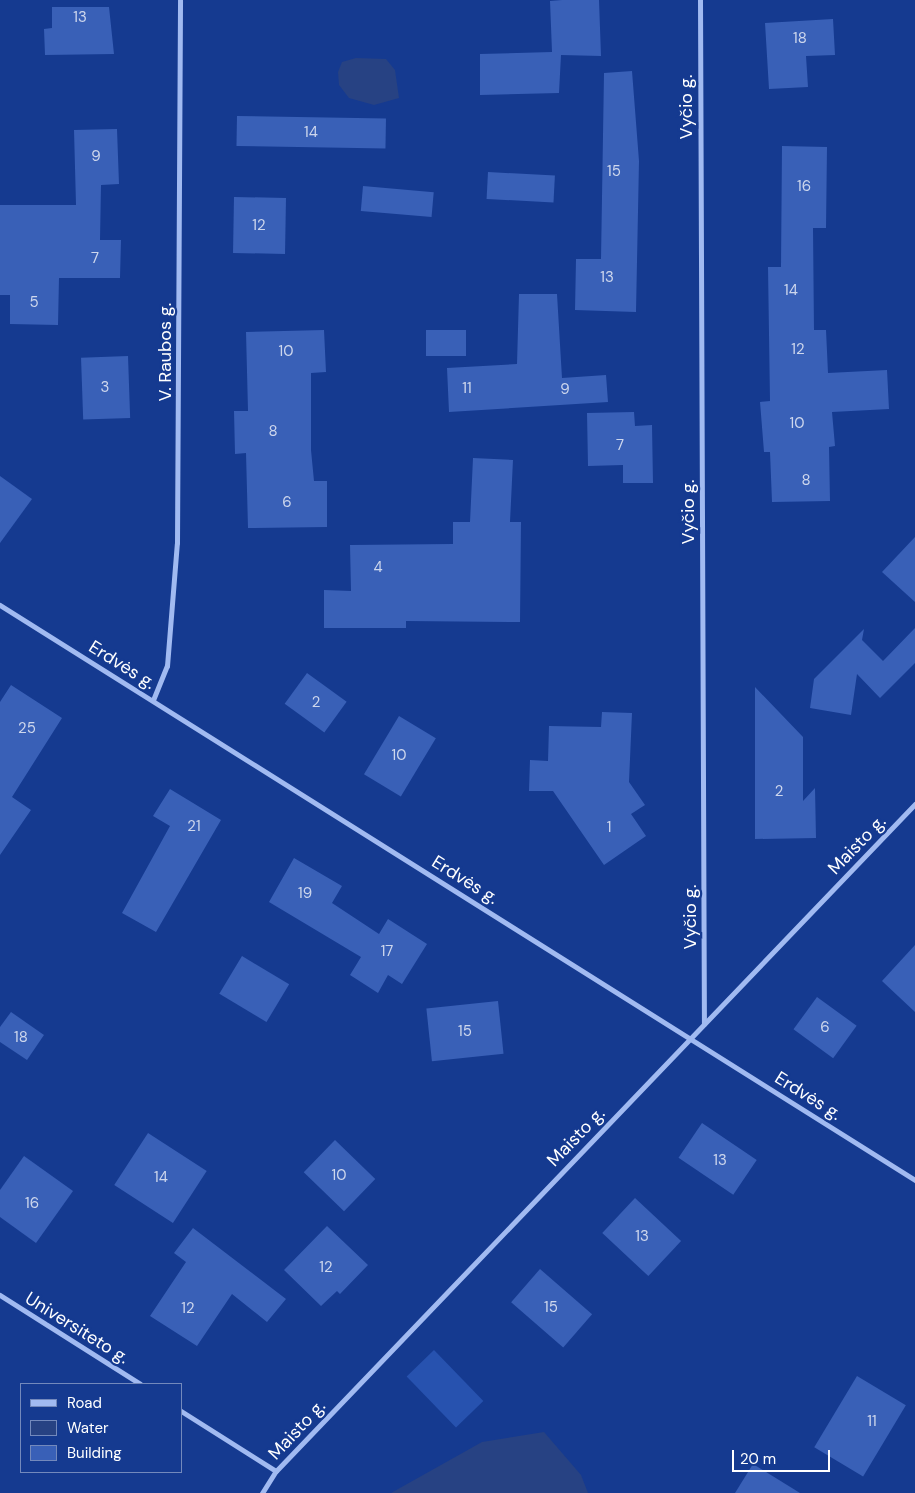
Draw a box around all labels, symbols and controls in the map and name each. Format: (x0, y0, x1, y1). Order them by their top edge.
house number: 13 (73, 9, 87, 27)
house number: 18 (793, 30, 807, 48)
street label: Vyčio g. (675, 75, 697, 139)
house number: 14 (304, 124, 318, 142)
house number: 9 (91, 148, 101, 166)
house number: 15 (607, 163, 621, 181)
house number: 16 (797, 178, 811, 196)
house number: 12 (252, 217, 266, 235)
house number: 7 (91, 250, 99, 268)
house number: 13 (600, 269, 614, 287)
house number: 14 (784, 282, 798, 300)
house number: 5 (29, 294, 39, 312)
street label: V. Raubos g. (154, 303, 176, 401)
house number: 12 (791, 341, 805, 359)
house number: 10 (279, 343, 293, 361)
house number: 3 (101, 379, 109, 397)
house number: 11 (462, 380, 472, 398)
house number: 9 (560, 381, 570, 399)
house number: 10 (790, 415, 804, 433)
house number: 8 (268, 423, 278, 441)
house number: 7 (616, 437, 624, 455)
house number: 8 (801, 472, 811, 490)
street label: Vyčio g. (677, 480, 699, 544)
house number: 6 (282, 494, 292, 512)
house number: 4 (373, 559, 383, 577)
street label: Erdvės g. (85, 636, 159, 694)
house number: 2 (312, 694, 320, 712)
house number: 25 (18, 720, 36, 738)
house number: 10 (392, 747, 406, 765)
house number: 2 (775, 783, 783, 801)
street label: Maisto g. (824, 811, 890, 879)
house number: 21 (187, 818, 201, 836)
house number: 1 (607, 819, 611, 837)
street label: Erdvės g. (428, 851, 502, 909)
house number: 19 (298, 885, 312, 903)
street label: Vyčio g. (679, 885, 701, 949)
house number: 17 (381, 943, 393, 961)
house number: 6 (820, 1019, 830, 1037)
house number: 15 (458, 1023, 472, 1041)
house number: 18 (14, 1029, 28, 1047)
street label: Erdvės g. (771, 1067, 845, 1125)
street label: Maisto g. (543, 1103, 609, 1171)
house number: 13 (713, 1152, 727, 1170)
house number: 10 (332, 1167, 346, 1185)
house number: 14 (154, 1169, 168, 1187)
house number: 16 (25, 1195, 39, 1213)
house number: 13 (635, 1228, 649, 1246)
house number: 12 (319, 1259, 333, 1277)
street label: Universiteto g. (21, 1287, 133, 1369)
house number: 15 (544, 1299, 558, 1317)
house number: 12 (181, 1300, 195, 1318)
legend (20, 1383, 182, 1473)
text: Road (67, 1393, 102, 1413)
street label: Maisto g. (264, 1396, 330, 1464)
house number: 11 (867, 1413, 877, 1431)
text: Water (67, 1418, 108, 1438)
scale bar (735, 1440, 832, 1472)
text: Building (67, 1443, 122, 1463)
text: 20 m (740, 1449, 776, 1469)

